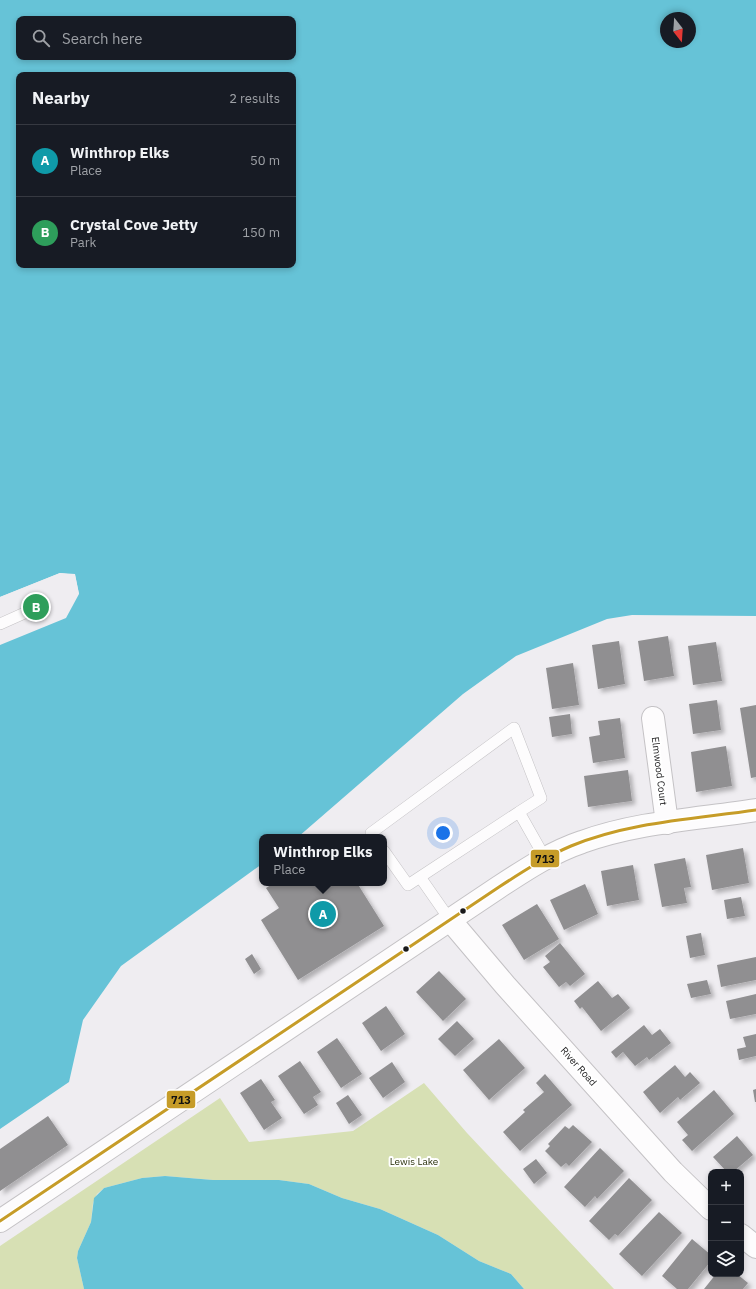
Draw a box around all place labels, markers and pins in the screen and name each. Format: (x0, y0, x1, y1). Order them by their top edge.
pin: B (23, 592, 49, 622)
pin: A (310, 899, 336, 929)
unlabelled marker (458, 906, 468, 916)
unlabelled marker (401, 944, 411, 954)

